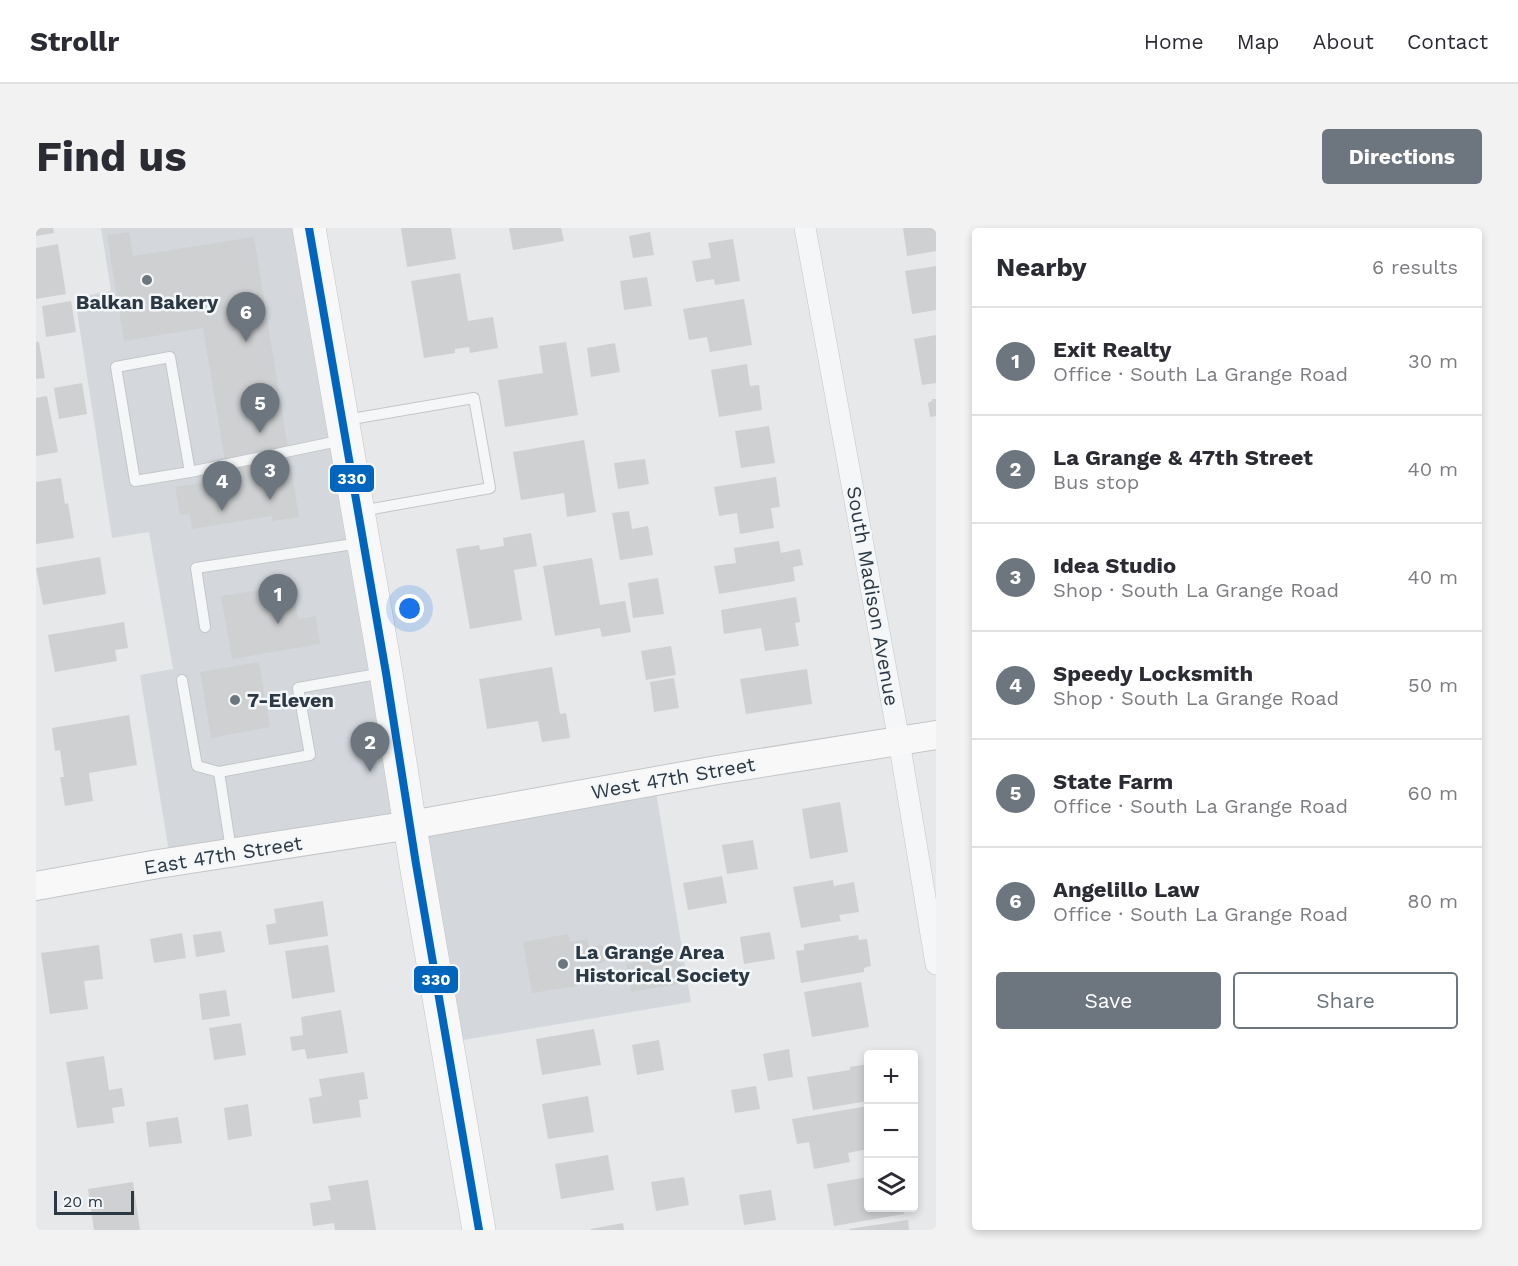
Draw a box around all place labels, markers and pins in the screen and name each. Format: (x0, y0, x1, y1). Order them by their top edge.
marker: Balkan Bakery (140, 273, 154, 287)
place label: Balkan Bakery (76, 290, 219, 314)
pin: 6 (226, 292, 266, 342)
pin: 5 (240, 384, 280, 433)
pin: 3 (250, 450, 290, 500)
pin: 4 (202, 462, 242, 511)
pin: 1 (258, 574, 298, 624)
place label: 7-Eleven (247, 688, 334, 712)
marker: 7-Eleven (228, 693, 242, 707)
pin: 2 (350, 722, 390, 772)
place label: La Grange Area Historical Society (575, 940, 751, 987)
marker: La Grange Area Historical Society (556, 957, 570, 971)

